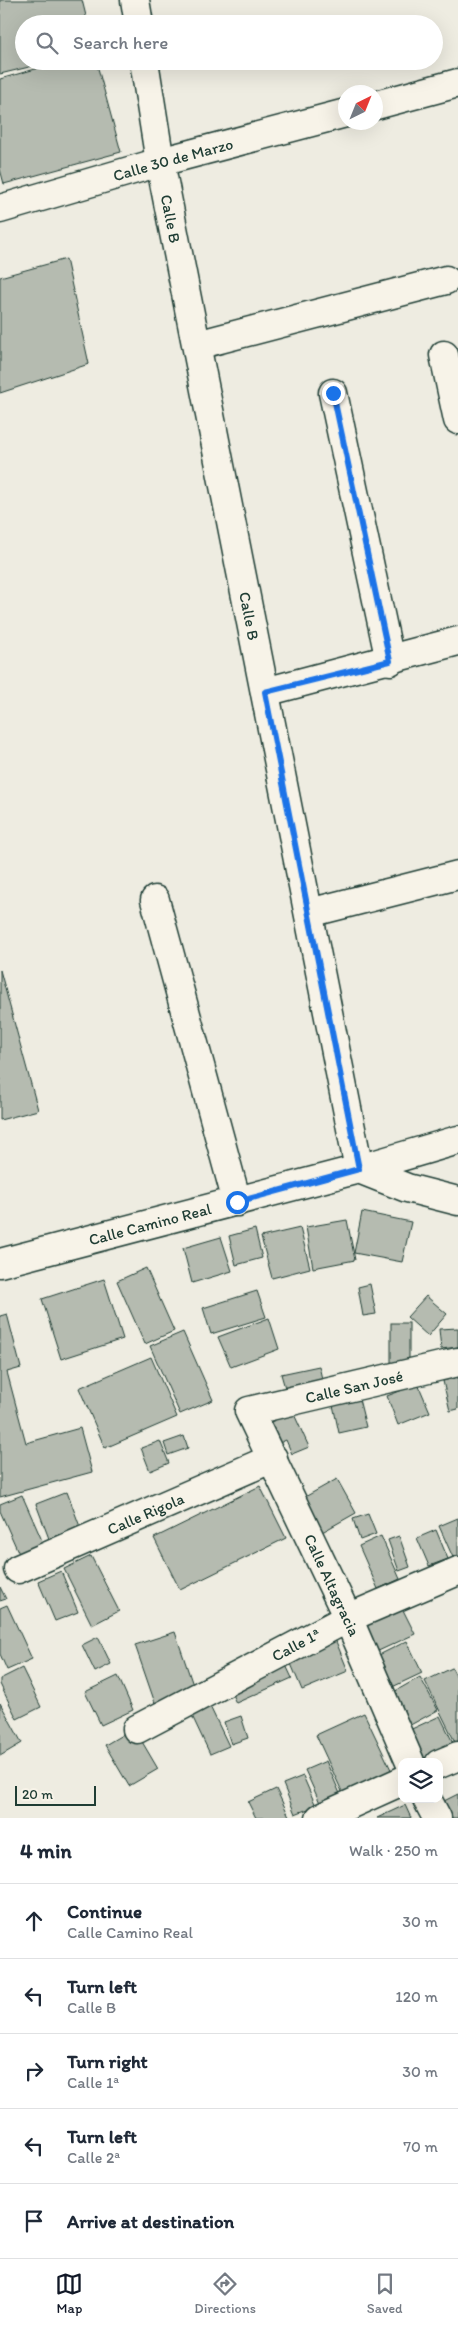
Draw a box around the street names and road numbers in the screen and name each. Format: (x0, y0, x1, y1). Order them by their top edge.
street label: Calle 30 de Marzo (111, 134, 235, 185)
street label: Calle B (157, 193, 185, 245)
street label: Calle B (236, 590, 264, 642)
street label: Calle Camino Real (87, 1198, 214, 1249)
street label: Calle San José (303, 1366, 405, 1407)
street label: Calle Rigola (104, 1488, 187, 1539)
street label: Calle Altagracia (300, 1531, 364, 1640)
street label: Calle 1ª (269, 1624, 324, 1666)

